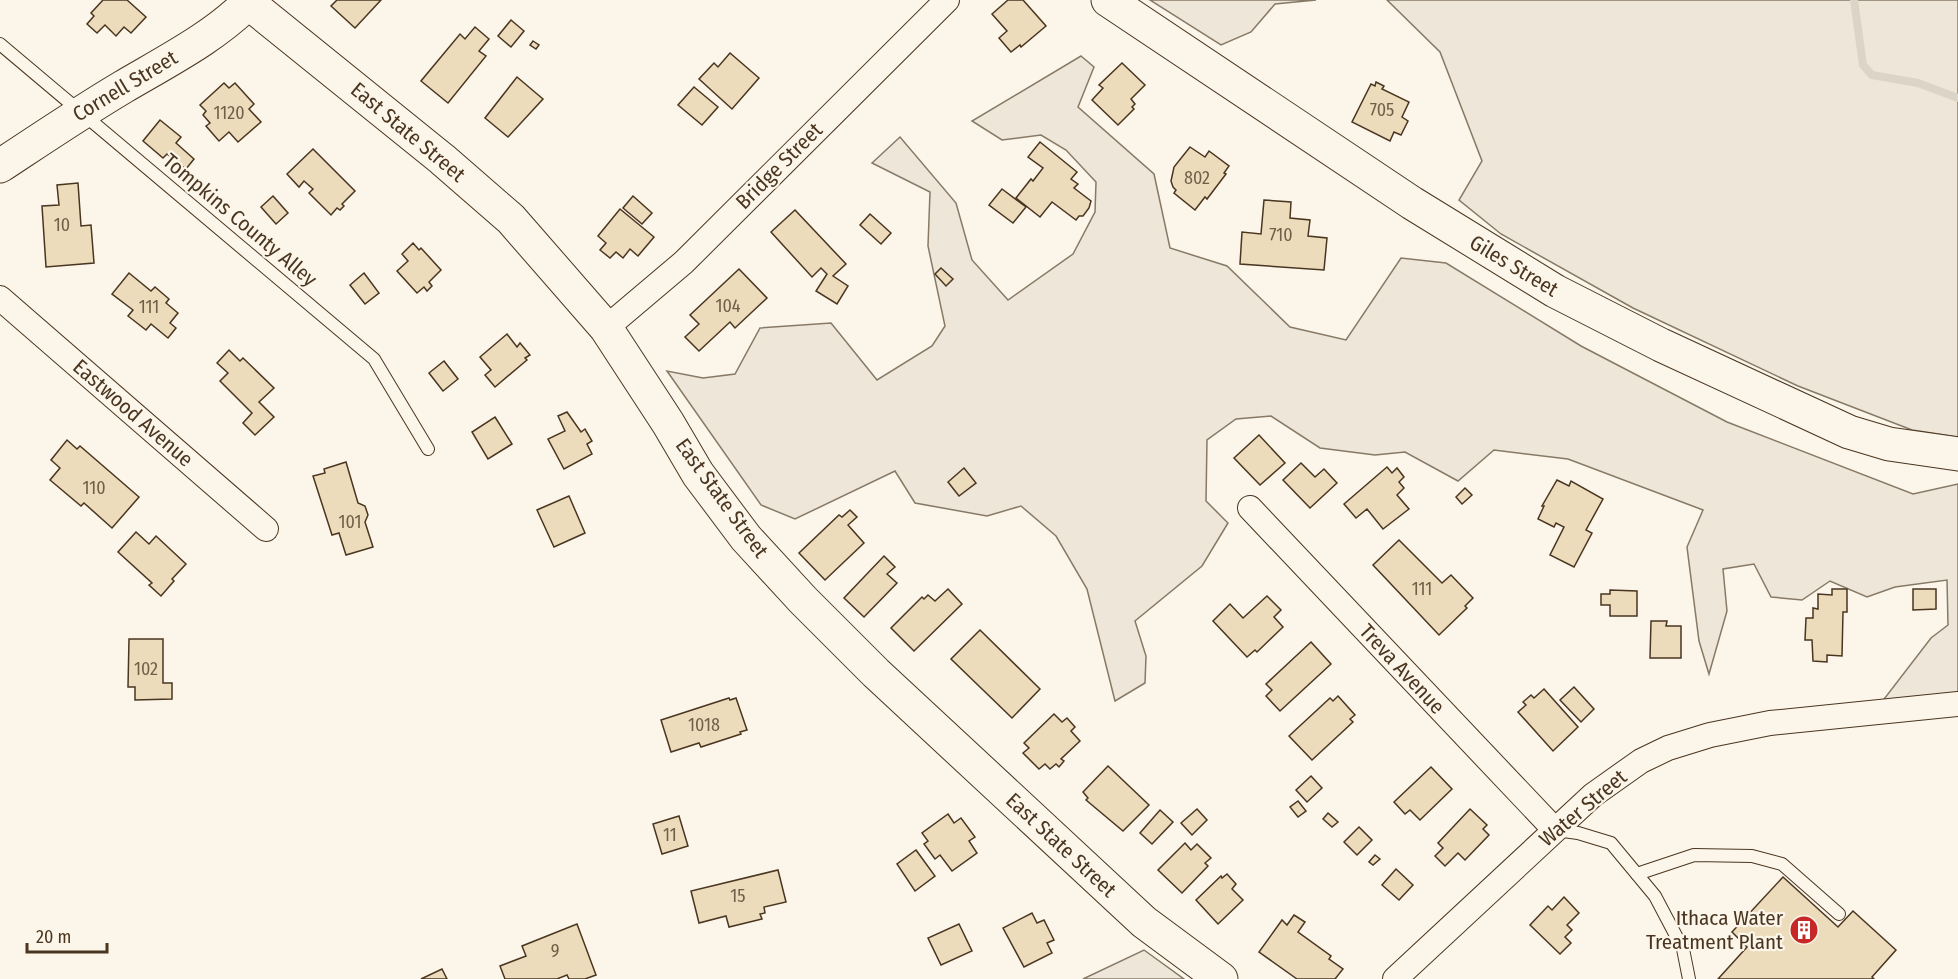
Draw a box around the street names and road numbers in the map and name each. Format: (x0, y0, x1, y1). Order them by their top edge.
street label: Cornell Street (68, 44, 182, 127)
street label: East State Street (345, 77, 471, 187)
street label: Bridge Street (730, 117, 828, 215)
street label: Tompkins County Alley (158, 148, 323, 292)
street label: Giles Street (1465, 229, 1563, 303)
street label: Eastwood Avenue (68, 354, 198, 472)
street label: East State Street (670, 433, 774, 563)
street label: Treva Avenue (1354, 619, 1450, 719)
street label: Water Street (1534, 764, 1632, 852)
street label: East State Street (1000, 787, 1122, 903)

